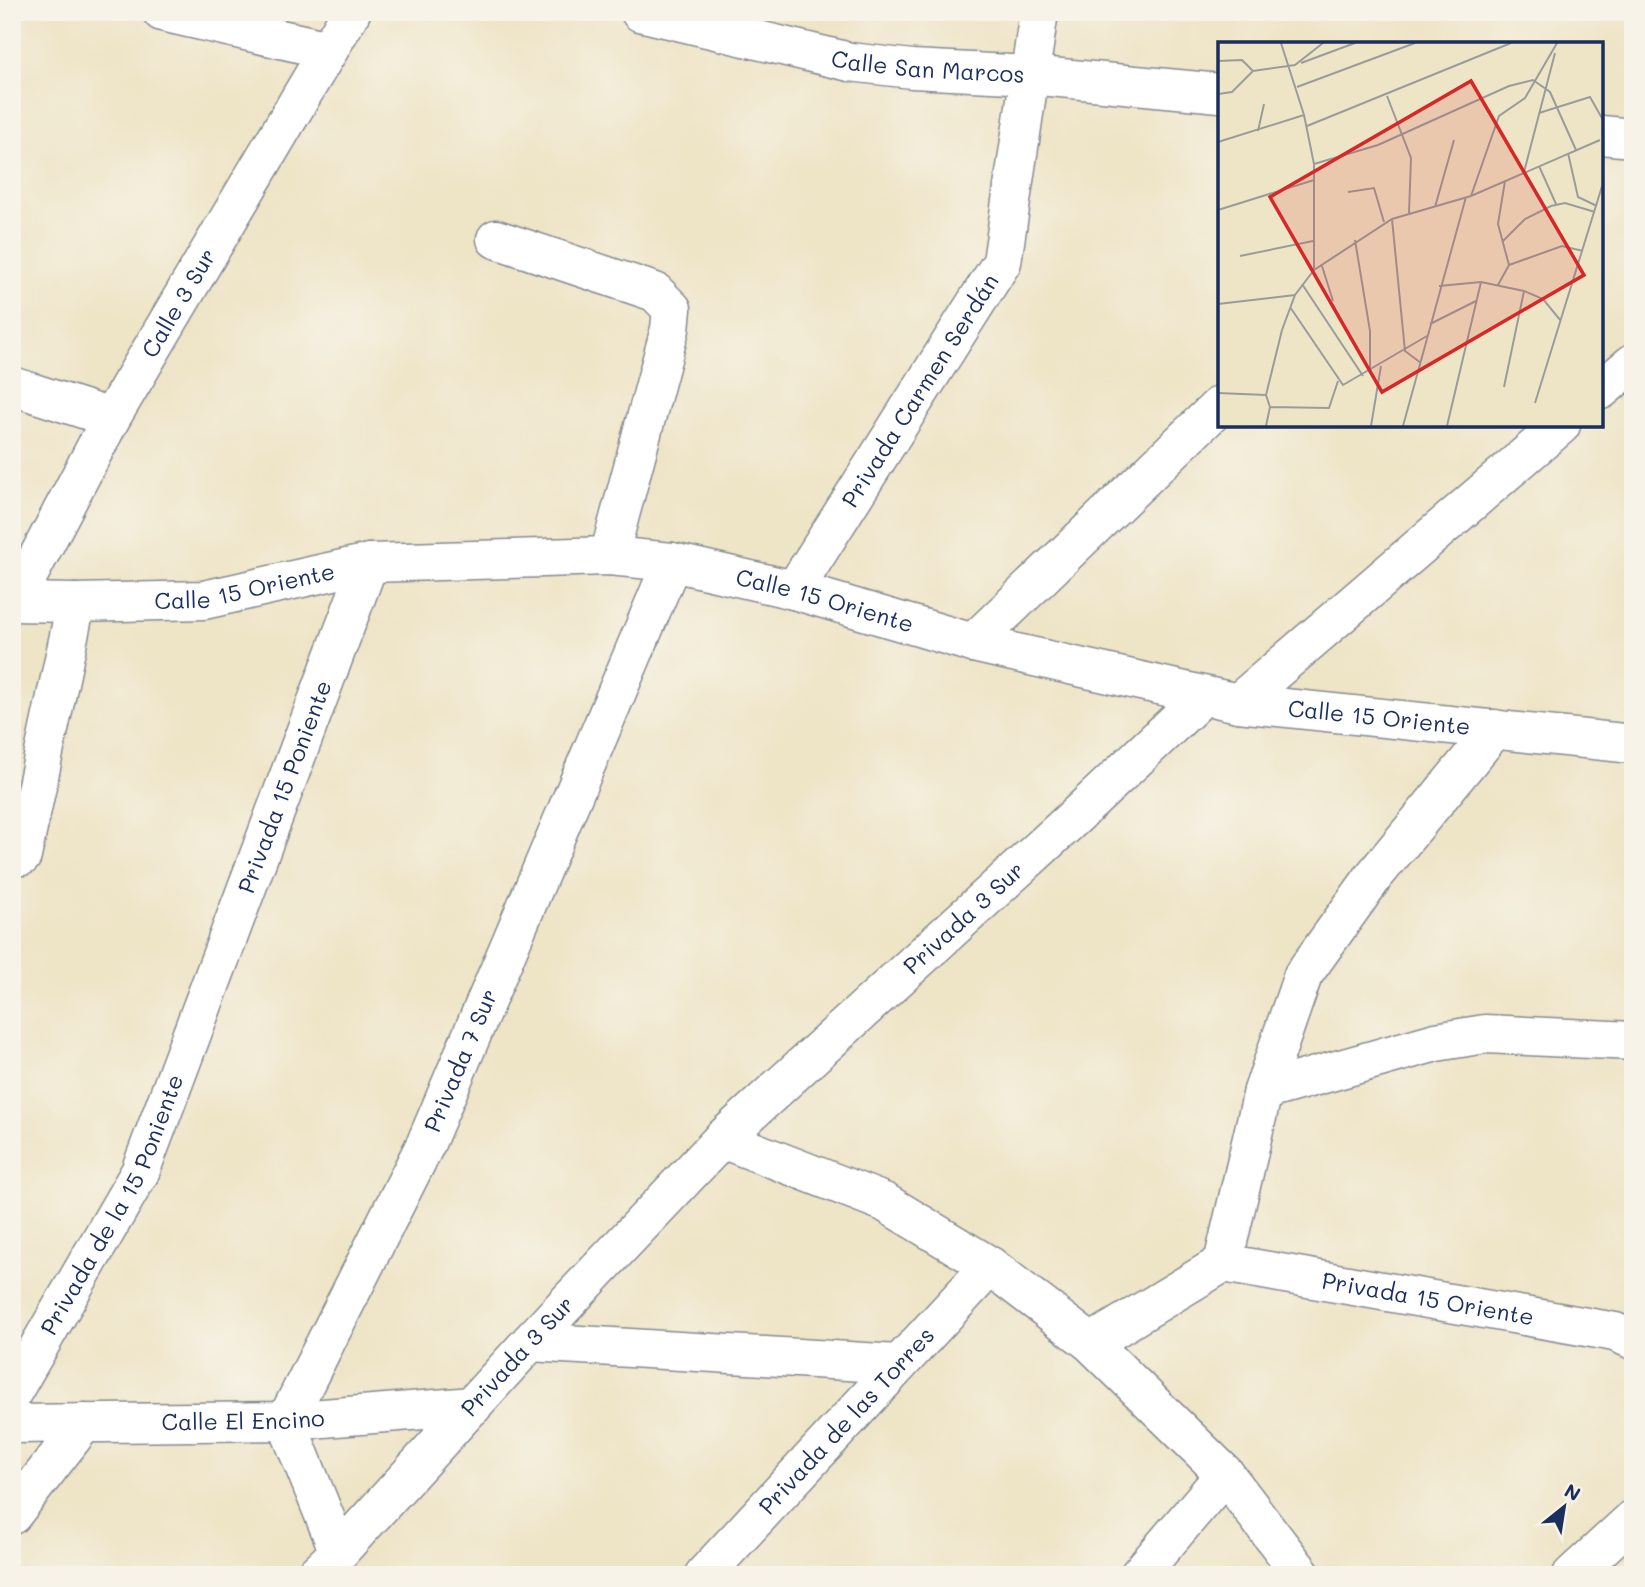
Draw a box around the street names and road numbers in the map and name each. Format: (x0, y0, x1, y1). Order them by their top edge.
street label: Calle San Marcos (828, 42, 1025, 89)
street label: Calle 3 Sur (134, 243, 222, 363)
street label: Privada Carmen Serdán (834, 268, 1005, 513)
street label: Calle 15 Oriente (154, 555, 337, 615)
street label: Calle 15 Oriente (733, 561, 917, 639)
street label: Privada 15 Poniente (230, 676, 338, 897)
street label: Calle 15 Oriente (1287, 692, 1472, 741)
street label: Privada 3 Sur (896, 855, 1030, 980)
street label: Privada 7 Sur (416, 984, 504, 1136)
street label: Privada de la 15 Poniente (33, 1070, 189, 1340)
street label: Privada 15 Oriente (1320, 1265, 1536, 1331)
street label: Privada 3 Sur (454, 1289, 580, 1422)
street label: Privada de las Torres (752, 1320, 940, 1520)
street label: Calle El Encino (161, 1402, 326, 1436)

